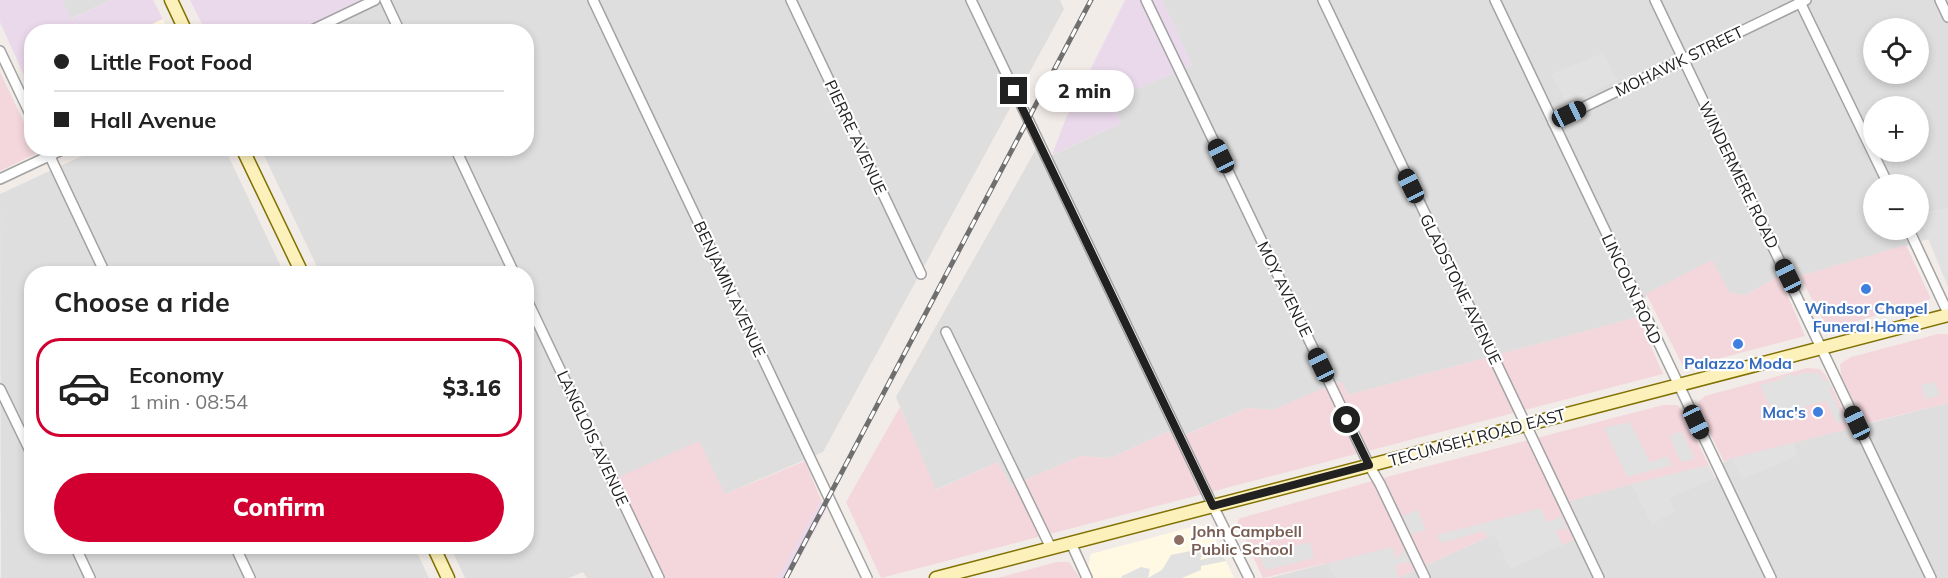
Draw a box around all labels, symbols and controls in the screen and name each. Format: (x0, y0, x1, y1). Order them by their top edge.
map controls (1863, 18, 1929, 240)
button: locate (1863, 18, 1929, 84)
street label: MOHAWK STREET (1612, 21, 1747, 101)
text: Little Foot Food (90, 48, 252, 76)
callout: 2 min (1035, 70, 1134, 112)
street label: PIERRE AVENUE (821, 76, 891, 198)
route end (1000, 77, 1027, 104)
text: 2 min (1058, 78, 1111, 103)
button: + (1863, 96, 1929, 162)
car (1549, 98, 1589, 130)
street label: WINDERMERE ROAD (1695, 98, 1783, 252)
text: Hall Avenue (90, 106, 216, 134)
car (1205, 136, 1237, 176)
car (1395, 166, 1427, 206)
button: − (1863, 174, 1929, 240)
street label: GLADSTONE AVENUE (1416, 211, 1506, 367)
street label: BENJAMIN AVENUE (690, 218, 770, 360)
street label: LINCOLN ROAD (1598, 231, 1666, 347)
street label: MOY AVENUE (1253, 238, 1317, 340)
car (1772, 256, 1804, 296)
marker: Windsor Chapel Funeral Home (1859, 282, 1873, 296)
text: Choose a ride (54, 285, 230, 319)
place label: Windsor Chapel Funeral Home (1804, 298, 1928, 336)
marker: Palazzo Moda (1731, 337, 1745, 351)
car (1305, 345, 1337, 385)
place label: Palazzo Moda (1684, 353, 1792, 373)
icon: car (57, 361, 111, 415)
text: Economy (129, 361, 224, 389)
street label: LANGLOIS AVENUE (553, 367, 633, 509)
text: $3.16 (442, 374, 501, 402)
text: 1 min · 08:54 (129, 389, 248, 414)
car (1680, 402, 1712, 442)
place label: Mac's (1762, 402, 1806, 422)
car (1841, 403, 1873, 443)
street label: TECUMSEH ROAD EAST (1386, 404, 1568, 470)
marker: Mac's (1811, 405, 1825, 419)
route start (1333, 406, 1360, 433)
button: Confirm (54, 473, 504, 542)
place label: John Campbell Public School (1191, 521, 1302, 559)
marker: John Campbell Public School (1172, 533, 1186, 547)

